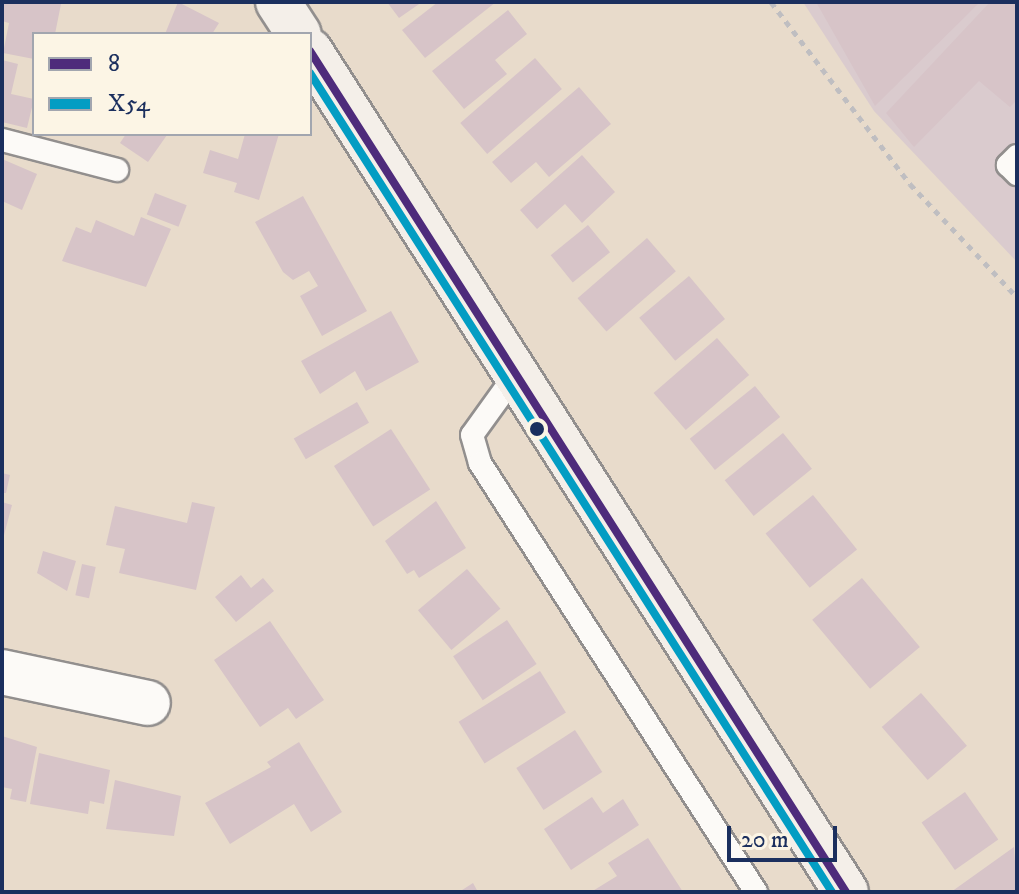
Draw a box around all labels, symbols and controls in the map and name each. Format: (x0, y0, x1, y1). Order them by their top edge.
legend (32, 32, 312, 136)
text: 8 (108, 49, 120, 79)
text: X54 (108, 89, 150, 119)
unlabelled marker (529, 421, 545, 437)
scale bar (731, 810, 841, 860)
text: 20 m (741, 825, 789, 855)

